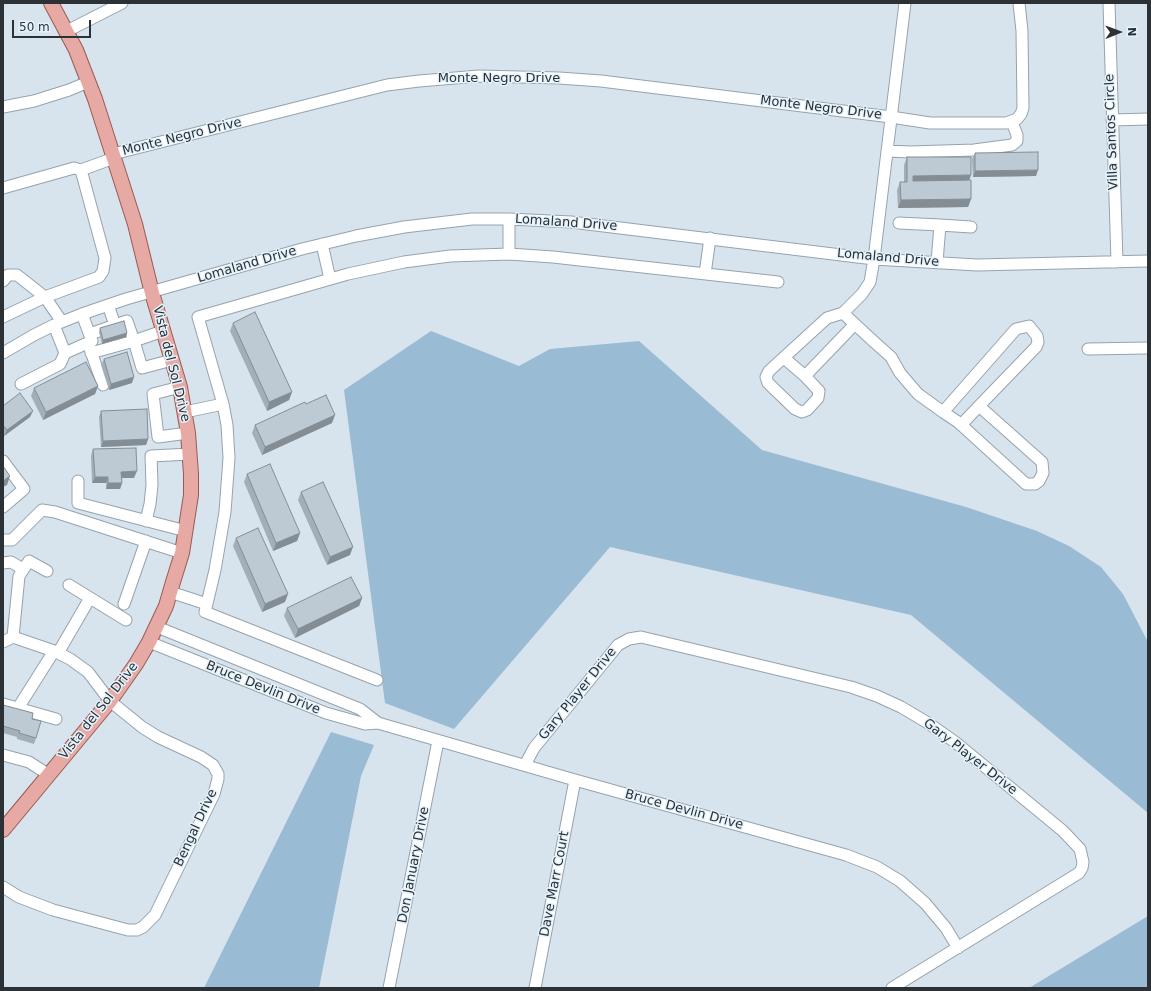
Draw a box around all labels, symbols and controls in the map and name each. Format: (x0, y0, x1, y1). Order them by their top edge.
scale bar (14, 12, 93, 38)
north arrow (1099, 12, 1139, 52)
text: 50 m (19, 20, 50, 34)
text: N (1125, 27, 1138, 37)
street label: Monte Negro Drive (438, 71, 560, 87)
street label: Villa Santos Circle (1102, 74, 1122, 190)
street label: Monte Negro Drive (759, 93, 883, 123)
street label: Monte Negro Drive (121, 115, 243, 159)
street label: Lomaland Drive (514, 212, 618, 234)
street label: Lomaland Drive (196, 243, 298, 287)
street label: Lomaland Drive (836, 246, 940, 270)
street label: Vista del Sol Drive (149, 304, 193, 424)
street label: Gary Player Drive (536, 645, 620, 743)
street label: Bruce Devlin Drive (204, 658, 322, 718)
street label: Vista del Sol Drive (56, 659, 142, 763)
street label: Gary Player Drive (920, 716, 1020, 798)
street label: Bengal Drive (171, 787, 221, 869)
street label: Bruce Devlin Drive (623, 787, 745, 833)
street label: Don January Drive (395, 805, 433, 925)
street label: Dave Marr Court (537, 830, 573, 938)

